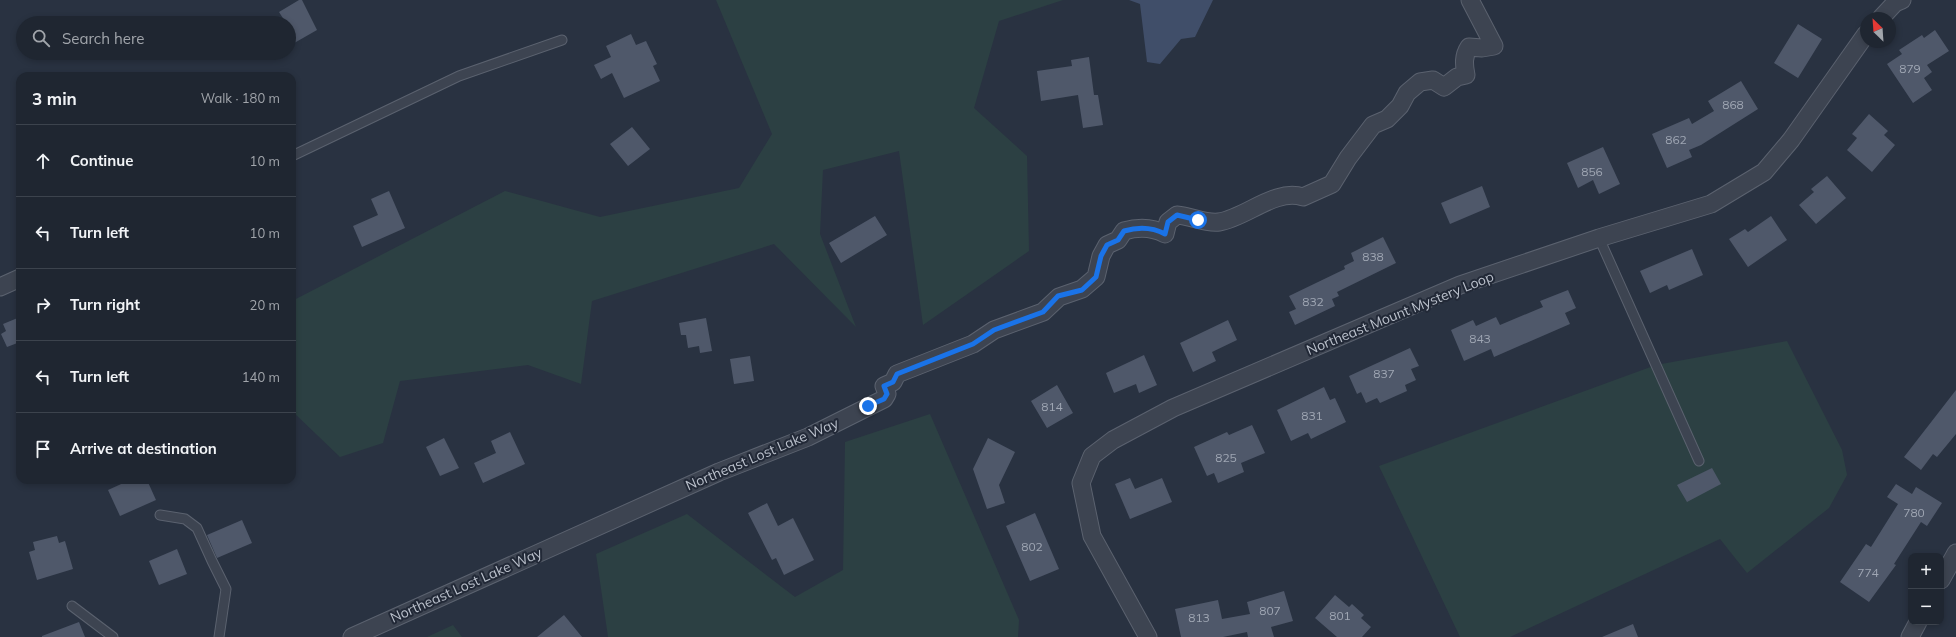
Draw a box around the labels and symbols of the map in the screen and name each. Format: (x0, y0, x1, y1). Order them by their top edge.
north arrow (1860, 12, 1896, 48)
house number: 879 (1899, 61, 1921, 76)
house number: 868 (1722, 97, 1744, 112)
house number: 862 (1665, 132, 1687, 147)
house number: 856 (1581, 164, 1603, 179)
route start (1189, 211, 1207, 229)
house number: 838 (1362, 249, 1384, 264)
street label: Northeast Mount Mystery Loop (1304, 267, 1496, 359)
house number: 832 (1302, 294, 1324, 309)
house number: 843 (1469, 331, 1491, 346)
house number: 837 (1373, 366, 1395, 381)
route end (859, 397, 877, 415)
house number: 814 (1041, 399, 1063, 414)
house number: 831 (1301, 408, 1323, 423)
street label: Northeast Lost Lake Way (683, 413, 842, 494)
house number: 825 (1215, 450, 1237, 465)
house number: 780 (1903, 505, 1925, 520)
house number: 802 (1021, 539, 1043, 554)
street label: Northeast Lost Lake Way (387, 543, 545, 627)
house number: 774 (1857, 565, 1879, 580)
house number: 807 (1259, 603, 1281, 618)
house number: 801 (1329, 608, 1351, 623)
house number: 813 (1188, 610, 1210, 625)

